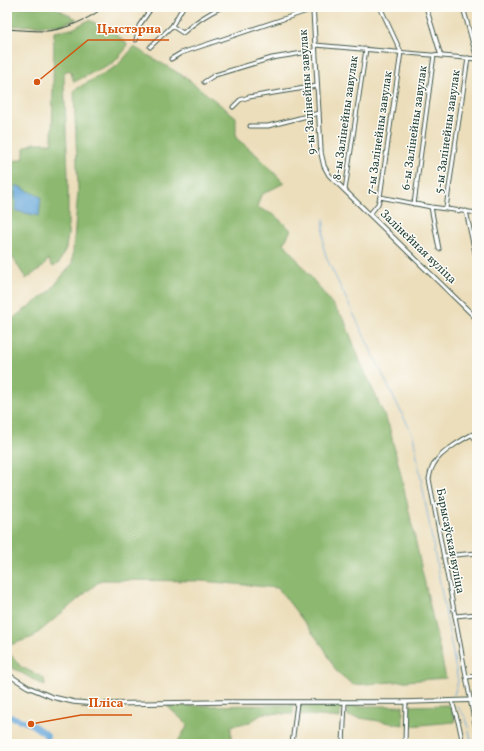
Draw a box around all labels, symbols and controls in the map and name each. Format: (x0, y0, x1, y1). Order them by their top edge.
callout: Цыстэрна (88, 15, 169, 40)
text: Цыстэрна (97, 21, 161, 39)
street label: 9-ы Залінейны завулак (296, 28, 320, 155)
street label: 8-ы Залінейны завулак (329, 54, 363, 181)
street label: 6-ы Залінейны завулак (398, 64, 432, 191)
street label: 5-ы Залінейны завулак (431, 68, 465, 195)
street label: 7-ы Залінейны завулак (363, 70, 397, 196)
street label: Залінейная вуліца (376, 206, 460, 288)
street label: Барысаўская вуліца (432, 487, 468, 595)
callout: Пліса (81, 690, 132, 715)
text: Пліса (88, 695, 124, 713)

